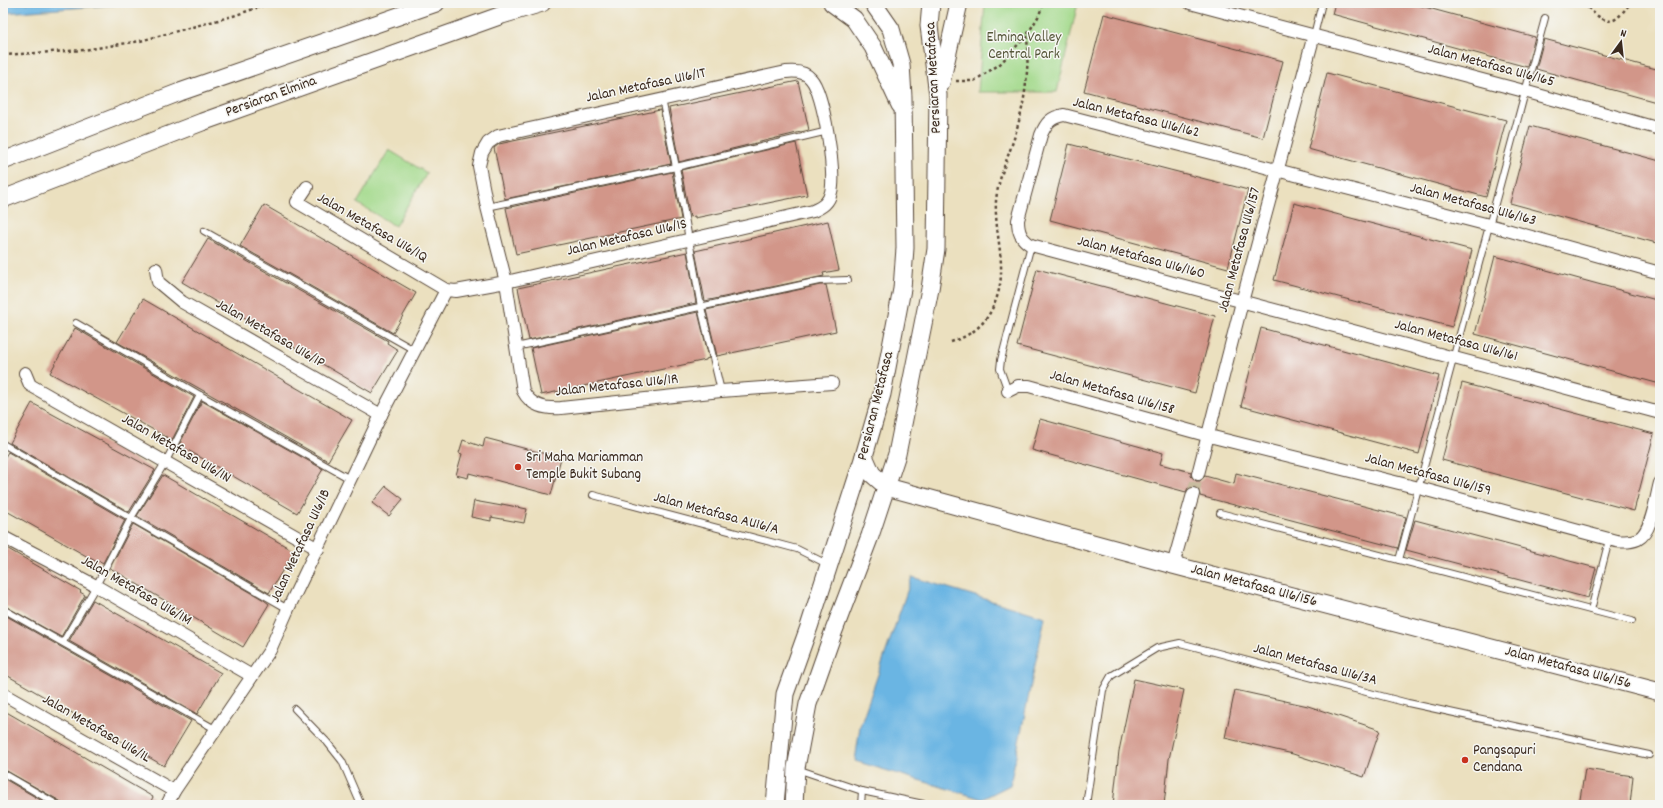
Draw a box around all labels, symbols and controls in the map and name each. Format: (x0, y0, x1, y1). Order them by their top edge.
street label: Persiaran Metafasa (920, 21, 948, 134)
north arrow (1601, 22, 1641, 62)
text: N (1618, 26, 1628, 43)
park label: Elmina Valley Central Park (987, 27, 1062, 66)
street label: Jalan Metafasa U16/165 (1425, 39, 1557, 93)
street label: Jalan Metafasa U16/1T (584, 63, 708, 109)
street label: Persiaran Elmina (222, 70, 321, 124)
street label: Jalan Metafasa U16/162 (1070, 92, 1202, 144)
street label: Jalan Metafasa U16/163 (1407, 178, 1539, 232)
street label: Jalan Metafasa U16/157 (1213, 185, 1267, 315)
street label: Jalan Metafasa U16/1Q (313, 187, 432, 269)
street label: Jalan Metafasa U16/1S (565, 213, 689, 263)
street label: Jalan Metafasa U16/160 (1075, 230, 1207, 286)
street label: Jalan Metafasa U16/1P (211, 294, 329, 374)
street label: Jalan Metafasa U16/161 (1392, 314, 1520, 368)
street label: Persiaran Metafasa (852, 348, 900, 463)
street label: Jalan Metafasa U16/158 (1047, 365, 1177, 421)
street label: Jalan Metafasa U16/1R (555, 369, 679, 403)
street label: Jalan Metafasa U16/1N (117, 409, 235, 489)
place label: Sri Maha Mariamman Temple Bukit Subang (526, 447, 643, 486)
street label: Jalan Metafasa U16/159 (1362, 448, 1494, 502)
marker: Sri Maha Mariamman Temple Bukit Subang (513, 462, 523, 472)
street label: Jalan Metafasa U16/1B (265, 486, 337, 606)
street label: Jalan Metafasa AU16/A (651, 487, 781, 541)
street label: Jalan Metafasa U16/1M (76, 550, 196, 632)
street label: Jalan Metafasa U16/156 (1188, 559, 1320, 613)
street label: Jalan Metafasa U16/3A (1251, 638, 1379, 692)
street label: Jalan Metafasa U16/156 (1502, 641, 1634, 695)
street label: Jalan Metafasa U16/1L (38, 689, 154, 769)
place label: Pangsapuri Cendana (1473, 740, 1536, 779)
marker: Pangsapuri Cendana (1460, 755, 1470, 765)

